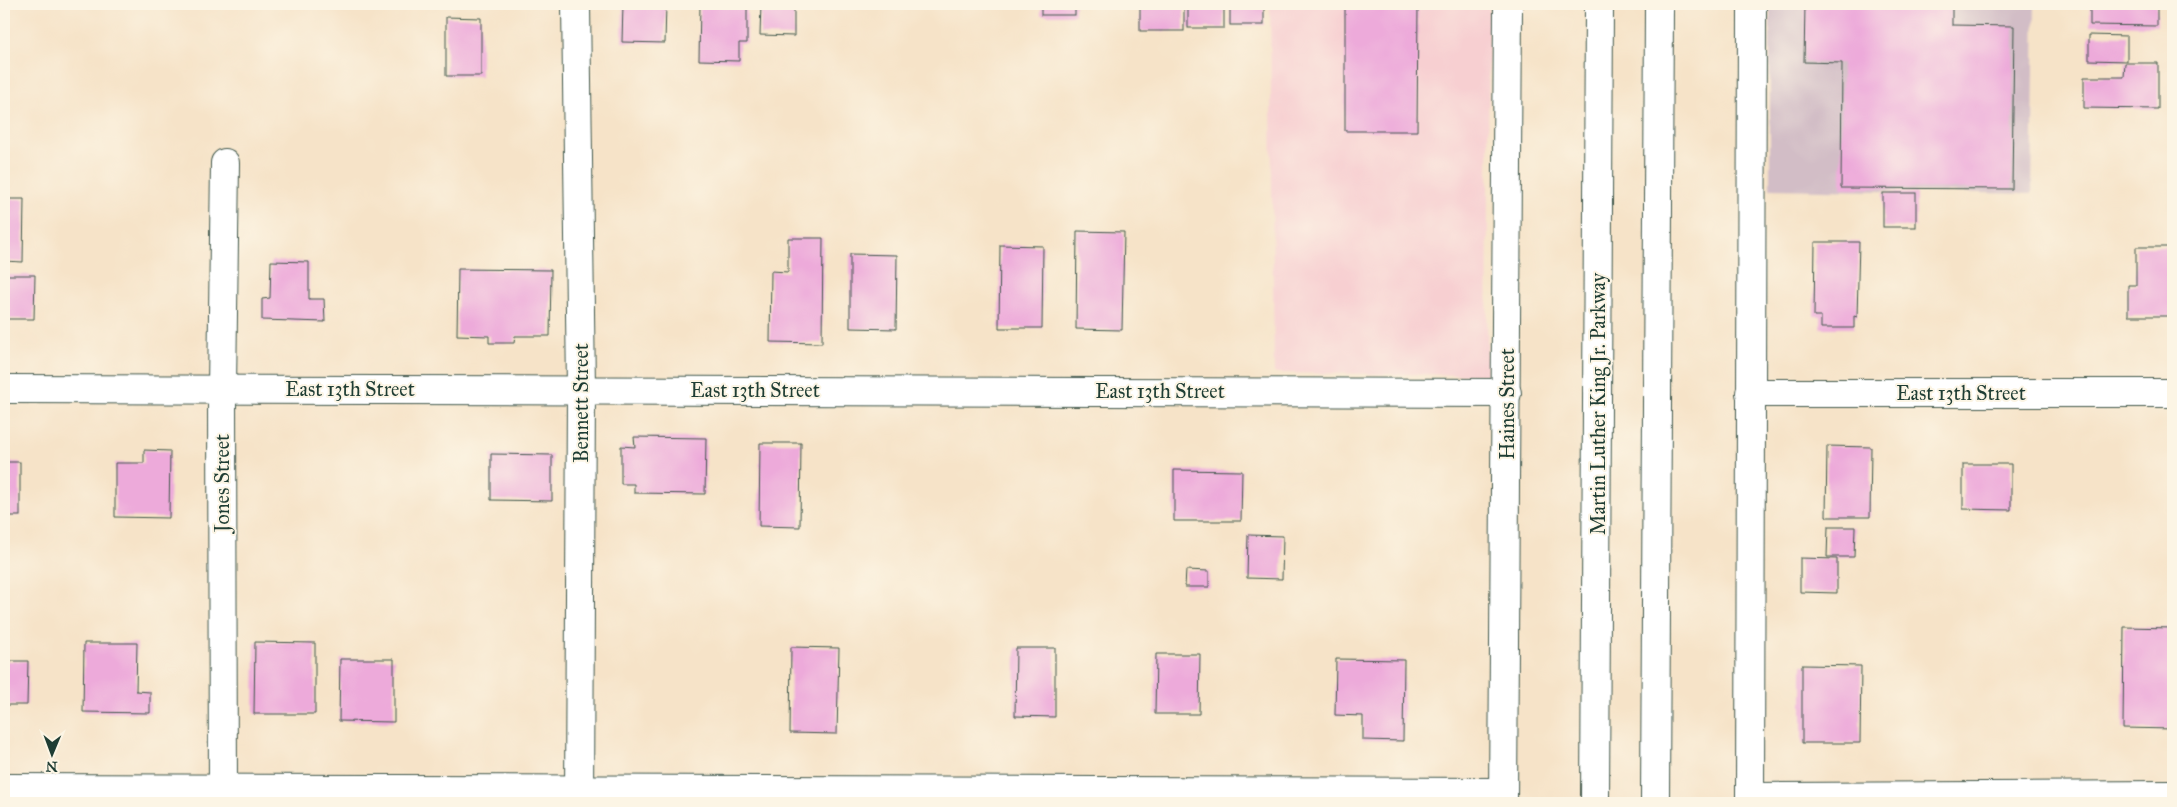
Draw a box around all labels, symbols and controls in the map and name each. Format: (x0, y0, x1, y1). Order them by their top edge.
street label: Martin Luther King Jr. Parkway (1586, 272, 1611, 535)
street label: Bennett Street (569, 343, 593, 463)
street label: Haines Street (1495, 348, 1519, 460)
street label: East 13th Street (285, 377, 415, 401)
street label: East 13th Street (690, 378, 820, 402)
street label: East 13th Street (1095, 379, 1225, 403)
street label: East 13th Street (1896, 381, 2026, 405)
street label: Jones Street (210, 434, 235, 534)
north arrow (28, 730, 78, 780)
text: N (46, 758, 58, 775)

